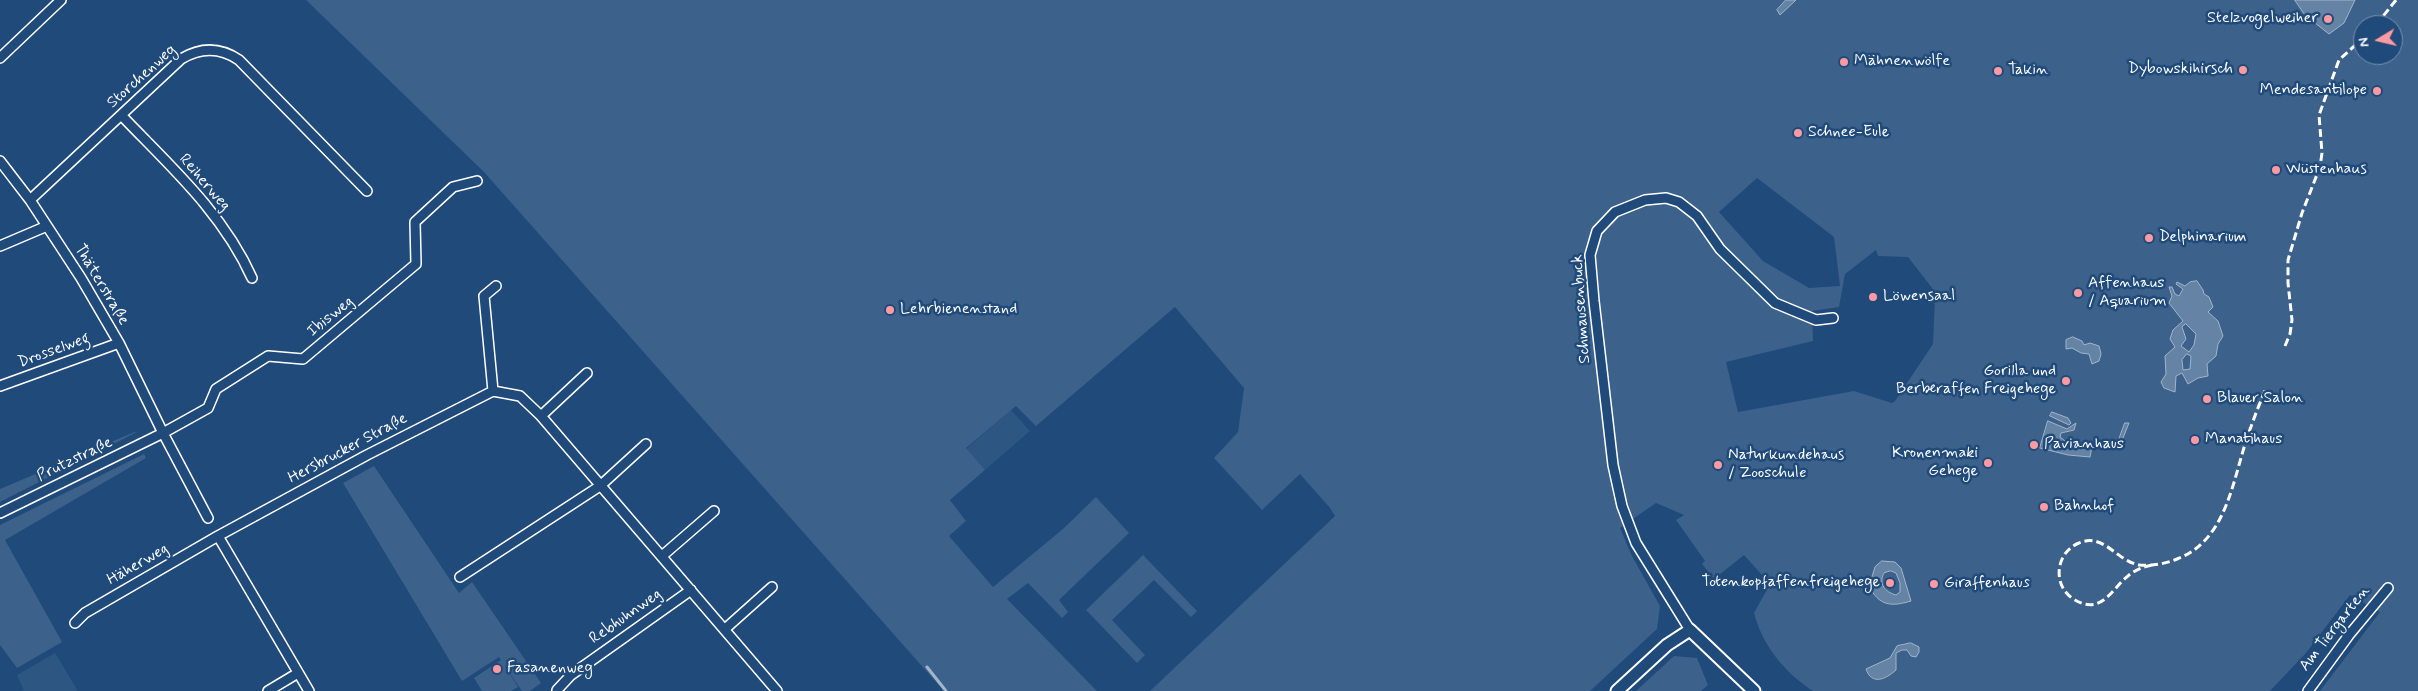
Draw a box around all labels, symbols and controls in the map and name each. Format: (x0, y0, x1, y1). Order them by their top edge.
place label: Stelzvogelweiher (2207, 9, 2318, 29)
marker: Stelzvogelweiher (2322, 13, 2334, 25)
north arrow (2353, 15, 2403, 65)
text: N (2355, 36, 2374, 48)
street label: Storchenweg (104, 41, 180, 113)
place label: Mähnenwölfe (1854, 52, 1950, 72)
marker: Mähnenwölfe (1838, 56, 1850, 68)
place label: Dybowskihirsch (2128, 60, 2233, 80)
place label: Takin (2008, 61, 2049, 81)
marker: Dybowskihirsch (2237, 64, 2249, 76)
marker: Takin (1992, 65, 2004, 77)
place label: Mendesantilope (2260, 81, 2367, 101)
marker: Mendesantilope (2371, 85, 2383, 97)
place label: Schnee-Eule (1808, 123, 1889, 143)
marker: Schnee-Eule (1792, 127, 1804, 139)
street label: Reiherweg (174, 151, 234, 215)
place label: Wüstenhaus (2286, 160, 2367, 180)
marker: Wüstenhaus (2270, 164, 2282, 176)
place label: Delphinarium (2159, 228, 2247, 248)
marker: Delphinarium (2143, 232, 2155, 244)
street label: Thäterstraße (69, 241, 133, 329)
street label: Schmausenbuck (1569, 254, 1595, 364)
place label: Affenhaus / Aquarium (2088, 274, 2166, 312)
place label: Löwensaal (1883, 287, 1955, 307)
marker: Affenhaus / Aquarium (2072, 287, 2084, 299)
marker: Löwensaal (1867, 291, 1879, 303)
street label: Ibisweg (304, 292, 358, 342)
place label: Lehrbienenstand (900, 300, 1017, 320)
marker: Lehrbienenstand (884, 304, 896, 316)
street label: Drosselweg (16, 329, 92, 373)
place label: Gorilla und Berberaffen Freigehege (1896, 362, 2056, 400)
marker: Gorilla und Berberaffen Freigehege (2060, 375, 2072, 387)
place label: Blauer Salon (2217, 389, 2303, 409)
marker: Blauer Salon (2201, 393, 2213, 405)
street label: Hersbrucker Straße (285, 409, 411, 489)
place label: Manatihaus (2205, 430, 2283, 450)
street label: Prutzstraße (34, 434, 116, 486)
marker: Manatihaus (2189, 434, 2201, 446)
place label: Pavianhaus (2044, 435, 2124, 455)
marker: Pavianhaus (2028, 439, 2040, 451)
place label: Kronenmaki Gehege (1892, 444, 1978, 482)
place label: Naturkundehaus / Zooschule (1728, 446, 1844, 484)
marker: Kronenmaki Gehege (1982, 457, 1994, 469)
marker: Naturkundehaus / Zooschule (1712, 459, 1724, 471)
place label: Bahnhof (2054, 497, 2114, 517)
marker: Bahnhof (2038, 501, 2050, 513)
street label: Häherweg (104, 540, 172, 590)
place label: Totenkopfaffenfreigehege (1702, 573, 1880, 593)
place label: Giraffenhaus (1944, 574, 2030, 594)
marker: Totenkopfaffenfreigehege (1884, 577, 1896, 589)
marker: Giraffenhaus (1928, 578, 1940, 590)
street label: Am Tiergarten (2296, 582, 2374, 676)
street label: Rebhuhnweg (586, 585, 666, 649)
place label: Fasanenweg (507, 659, 593, 679)
marker: Fasanenweg (491, 663, 503, 675)

